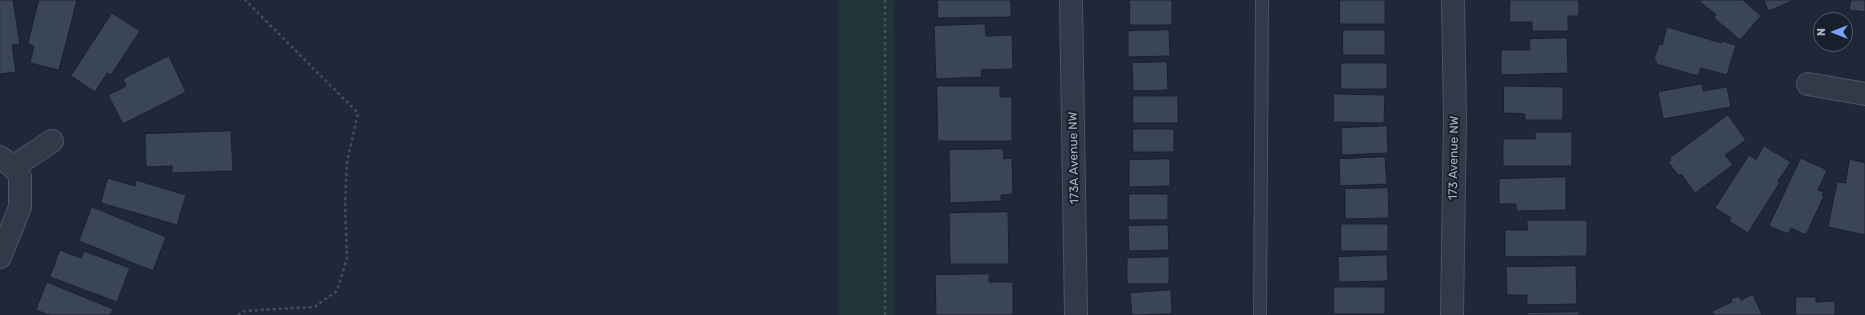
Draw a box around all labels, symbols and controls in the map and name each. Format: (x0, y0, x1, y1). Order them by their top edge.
north arrow (1813, 12, 1853, 52)
text: N (1815, 28, 1828, 36)
street label: 173A Avenue NW (1066, 112, 1082, 204)
street label: 173 Avenue NW (1446, 116, 1462, 200)

